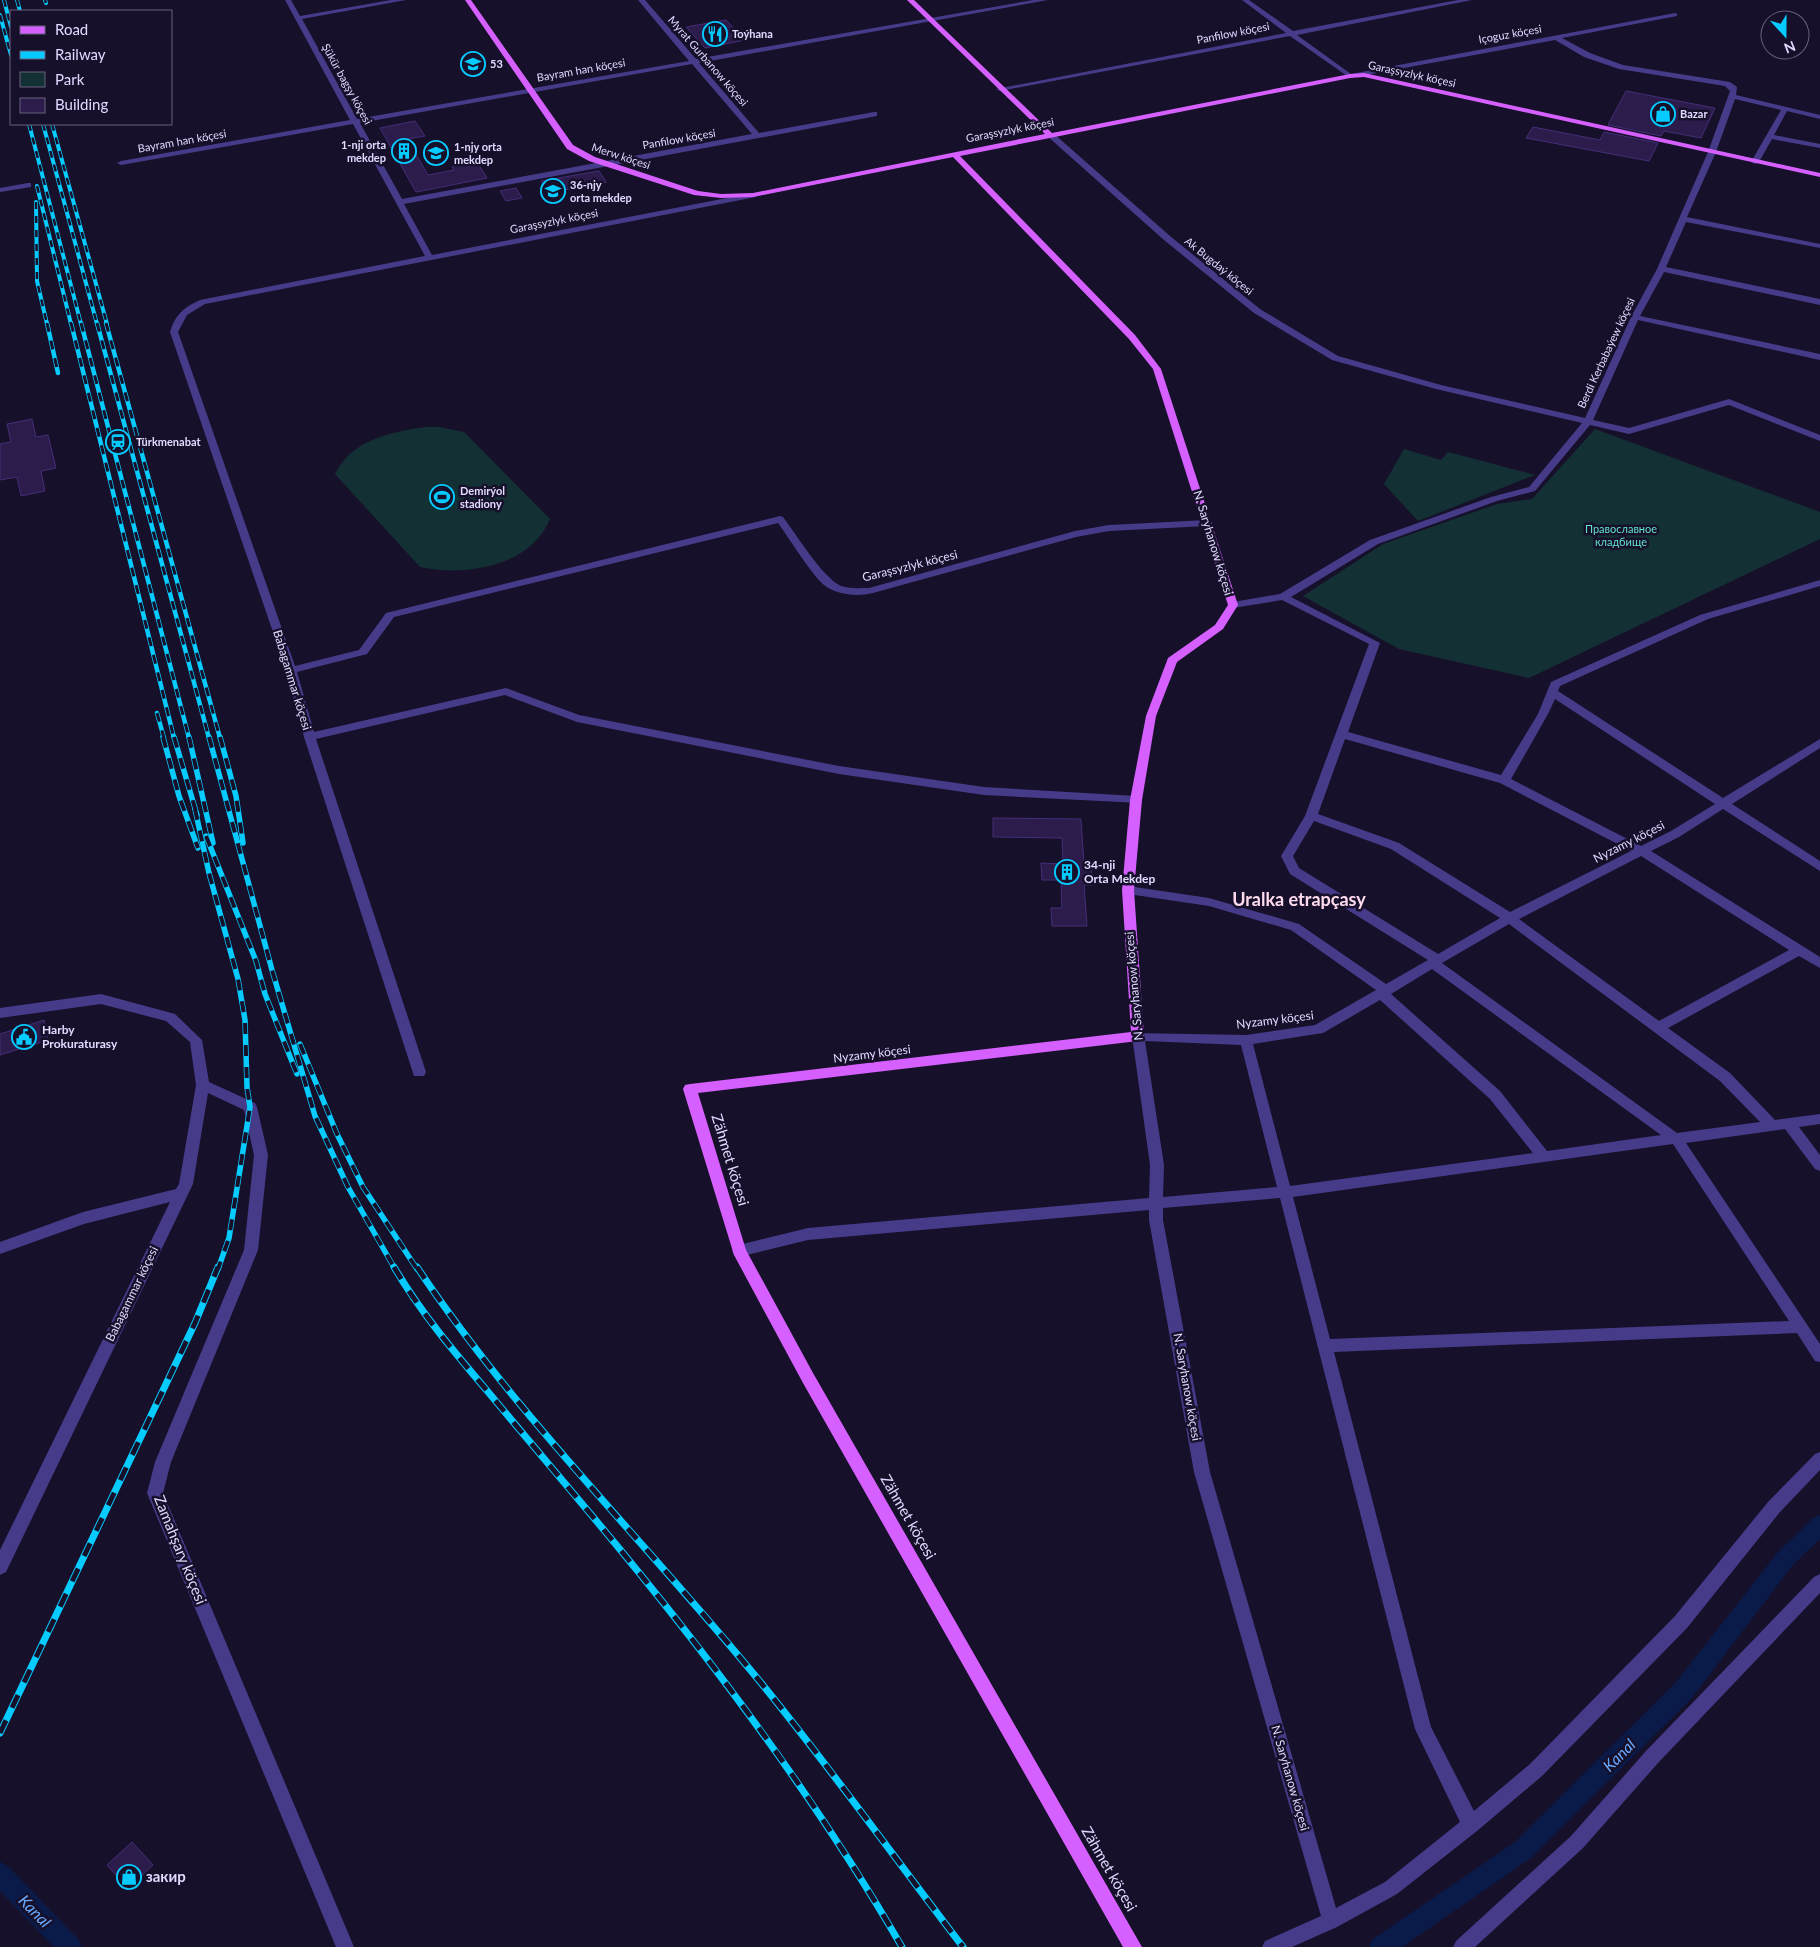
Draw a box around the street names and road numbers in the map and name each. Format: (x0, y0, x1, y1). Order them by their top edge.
street label: Myrat Gurbanow köçesi (666, 13, 751, 109)
street label: Panfilow köçesi (1195, 19, 1271, 46)
street label: Içoguz köçesi (1477, 22, 1543, 45)
street label: Şükür bagşy köçesi (320, 41, 375, 127)
street label: Bayram han köçesi (536, 55, 627, 84)
street label: Garaşsyzlyk köçesi (1367, 58, 1458, 89)
street label: Garaşsyzlyk köçesi (965, 115, 1055, 144)
street label: Bayram han köçesi (137, 126, 228, 155)
street label: Panfilow köçesi (641, 126, 717, 151)
street label: Merw köçesi (590, 140, 652, 171)
street label: Garaşsyzlyk köçesi (509, 206, 599, 235)
street label: Ak Bugdaý köçesi (1183, 234, 1256, 297)
street label: Berdi Kerbabaýew köçesi (1574, 295, 1637, 410)
street label: N. Saryhanow köçesi (1190, 489, 1237, 597)
street label: Garaşsyzlyk köçesi (861, 546, 959, 585)
street label: Babagammar köçesi (270, 628, 315, 732)
street label: Nyzamy köçesi (1591, 817, 1667, 866)
street label: N. Saryhanow köçesi (1121, 931, 1146, 1041)
street label: Nyzamy köçesi (1235, 1007, 1315, 1032)
street label: Nyzamy köçesi (832, 1041, 912, 1066)
street label: Zähmet köçesi (708, 1112, 753, 1208)
street label: Babagammar köçesi (102, 1244, 161, 1344)
street label: N. Saryhanow köçesi (1171, 1332, 1204, 1442)
street label: Zähmet köçesi (877, 1471, 940, 1562)
street label: Zamahşary köçesi (151, 1492, 211, 1607)
street label: N. Saryhanow köçesi (1268, 1723, 1313, 1832)
street label: Zähmet köçesi (1078, 1823, 1141, 1914)

